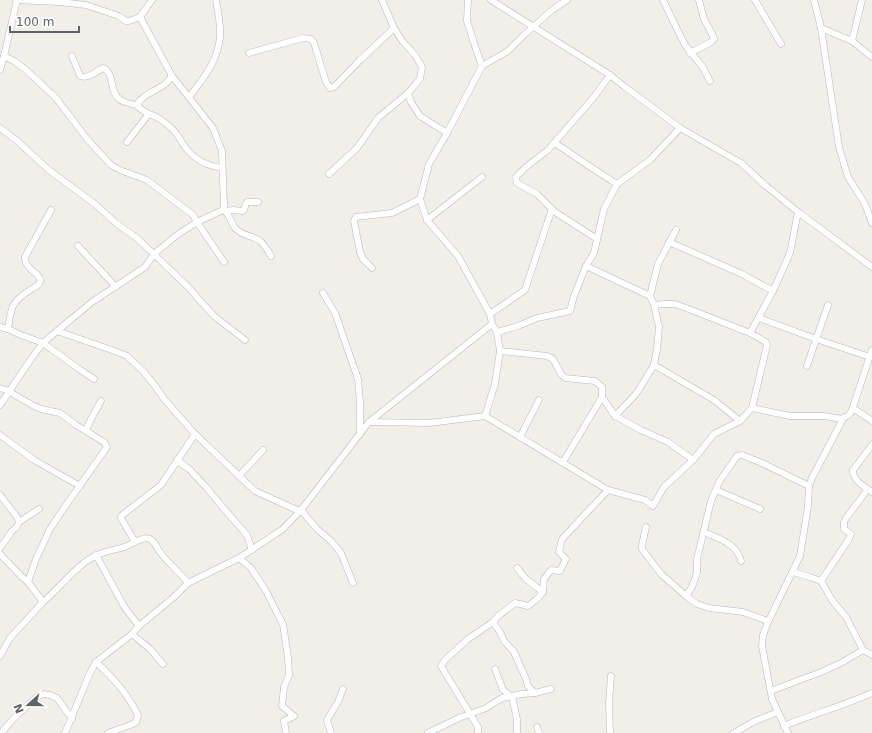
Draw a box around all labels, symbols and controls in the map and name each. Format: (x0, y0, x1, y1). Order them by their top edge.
scale bar (10, 8, 79, 34)
text: 100 m (16, 15, 54, 29)
north arrow (8, 685, 48, 725)
text: N (11, 702, 27, 715)

